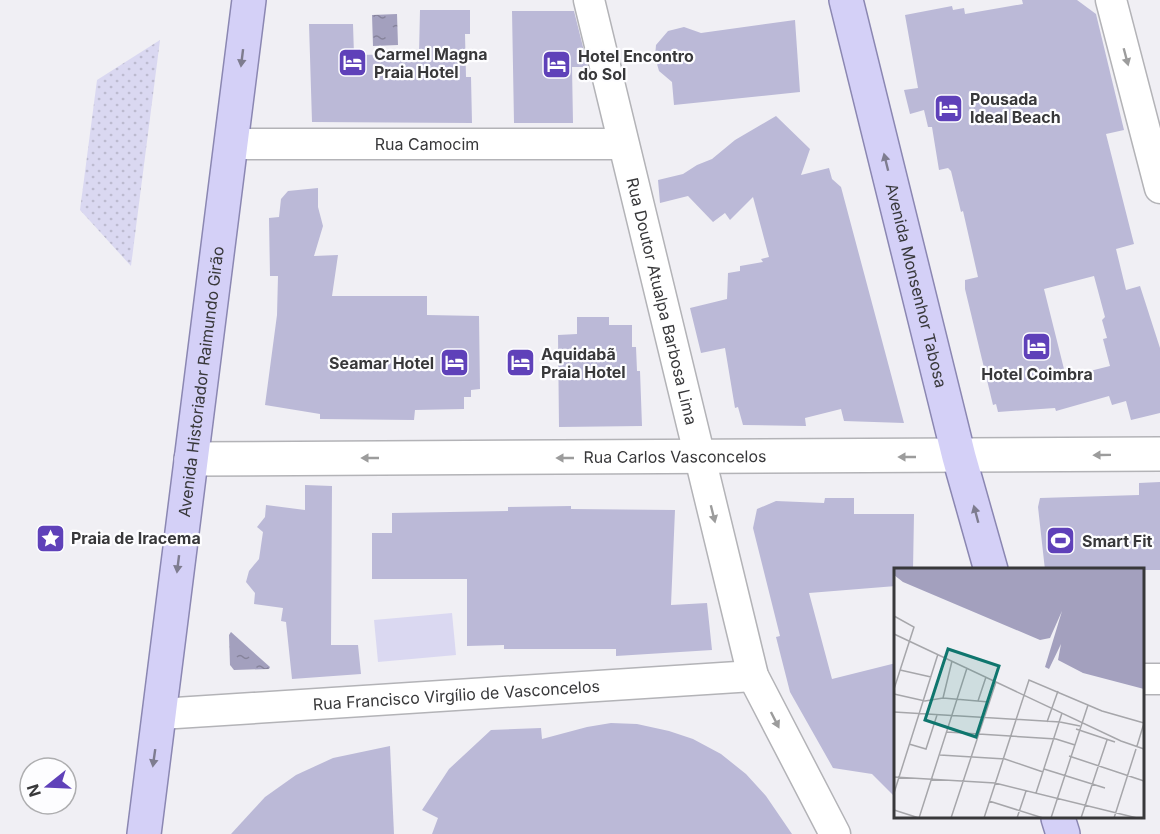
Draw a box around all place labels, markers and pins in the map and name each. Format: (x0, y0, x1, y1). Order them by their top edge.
place label: Carmel Magna Praia Hotel (374, 44, 488, 82)
place label: Hotel Encontro do Sol (578, 46, 694, 84)
hotel icon: Carmel Magna Praia Hotel (337, 47, 369, 79)
hotel icon: Hotel Encontro do Sol (541, 49, 573, 81)
place label: Pousada Ideal Beach (970, 89, 1061, 127)
hotel icon: Pousada Ideal Beach (933, 92, 965, 124)
hotel icon: Hotel Coimbra (1021, 330, 1053, 362)
place label: Aquidabã Praia Hotel (541, 344, 626, 382)
hotel icon: Seamar Hotel (439, 347, 471, 379)
hotel icon: Aquidabã Praia Hotel (504, 347, 536, 379)
place label: Seamar Hotel (329, 353, 434, 373)
place label: Hotel Coimbra (981, 364, 1093, 384)
place icon: Praia de Iracema (34, 522, 66, 554)
sports icon: Smart Fit (1045, 525, 1077, 557)
place label: Praia de Iracema (71, 528, 201, 548)
place label: Smart Fit (1082, 531, 1153, 551)

